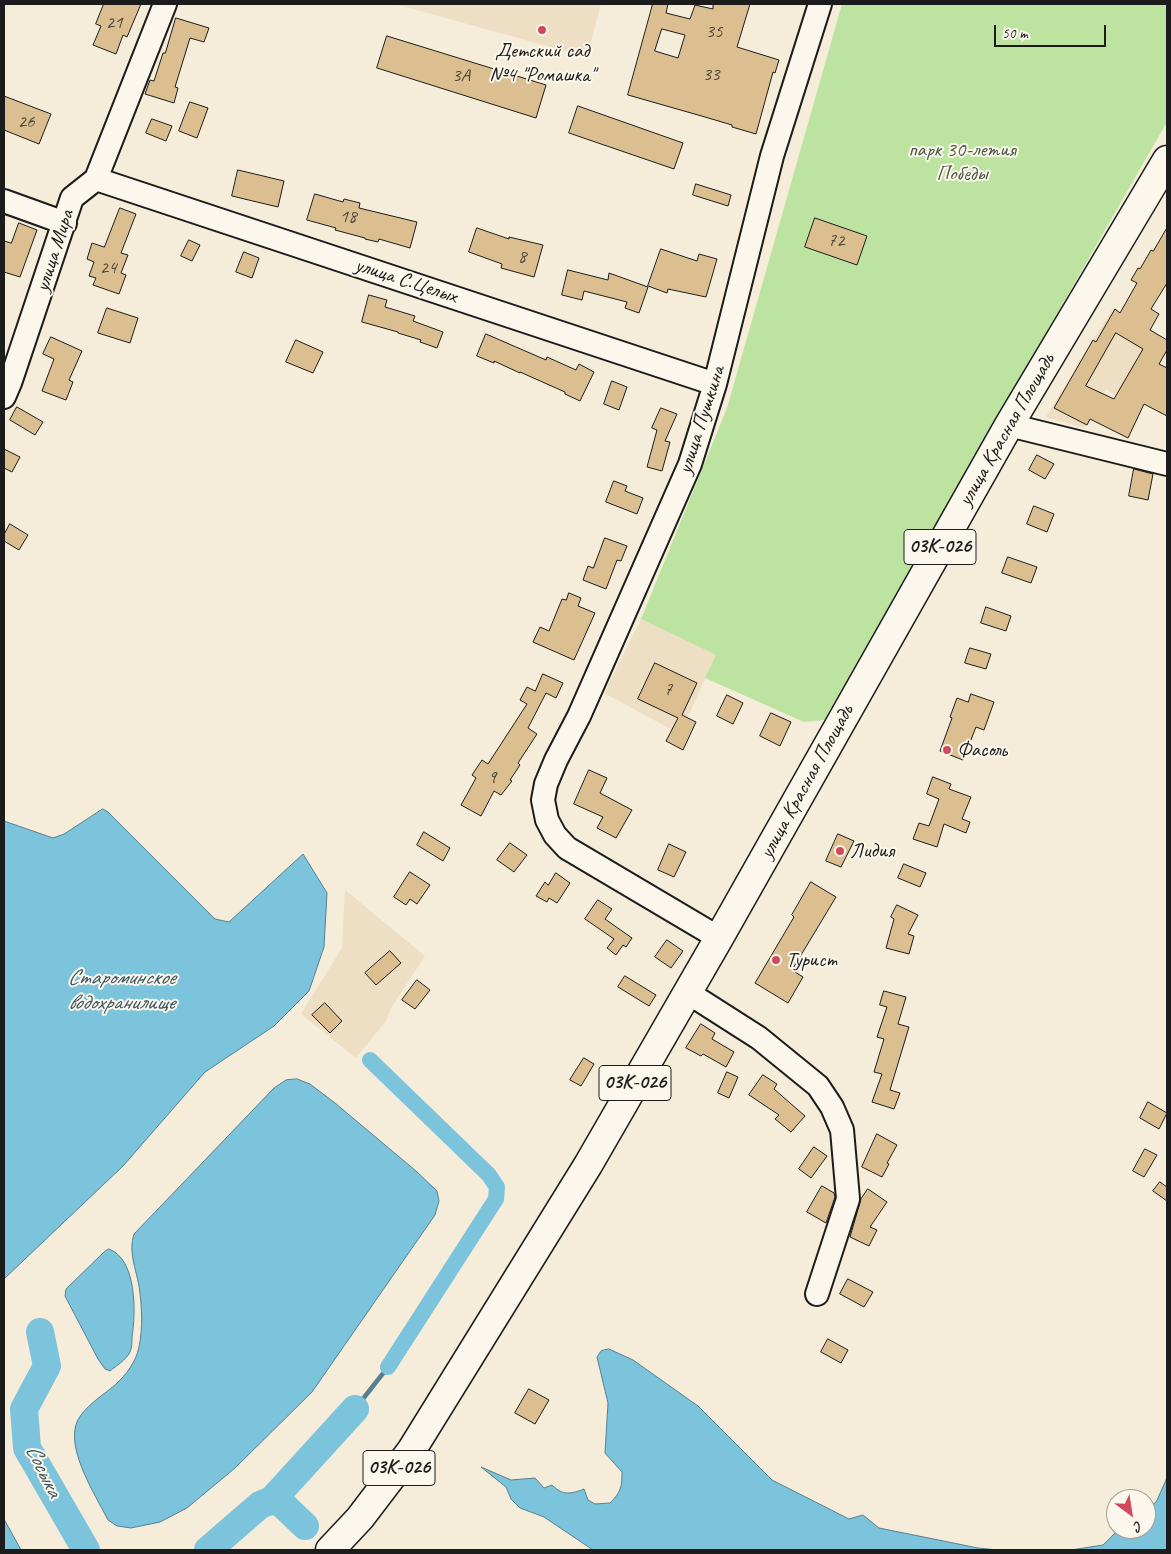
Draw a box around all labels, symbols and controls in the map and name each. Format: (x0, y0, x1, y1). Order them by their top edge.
house number: 21 (105, 12, 123, 34)
scale bar (996, 15, 1108, 47)
house number: 35 (705, 21, 723, 43)
marker: Детский сад №4 "Ромашка" (536, 24, 548, 36)
text: 50 m (1002, 24, 1028, 43)
place label: Детский сад №4 "Ромашка" (489, 38, 595, 88)
house number: 33 (702, 64, 720, 86)
house number: 3А (452, 65, 470, 87)
house number: 26 (17, 111, 35, 133)
park label: парк 30-летия Победы (908, 137, 1016, 187)
house number: 18 (339, 206, 357, 228)
street label: улица Мира (30, 207, 80, 295)
house number: 72 (827, 230, 845, 252)
house number: 8 (518, 246, 526, 268)
street label: улица С.Целых (352, 253, 460, 309)
house number: 24 (99, 257, 117, 279)
street label: улица Красная Площадь (953, 349, 1061, 511)
street label: улица Пушкина (673, 363, 731, 477)
road number: 03К-026 (904, 530, 976, 564)
house number: 7 (664, 679, 672, 701)
street label: улица Красная Площадь (754, 701, 860, 863)
place label: Фасоль (957, 737, 1007, 763)
marker: Фасоль (941, 744, 953, 756)
house number: 9 (488, 767, 496, 789)
place label: Лидия (850, 838, 894, 864)
marker: Лидия (834, 845, 846, 857)
place label: Турист (786, 947, 837, 973)
marker: Турист (770, 954, 782, 966)
water label: Староминское водохранилище (67, 965, 175, 1016)
road number: 03К-026 (599, 1066, 671, 1100)
water label: Сосыка (19, 1440, 67, 1502)
road number: 03К-026 (363, 1450, 435, 1486)
north arrow (1106, 1489, 1156, 1539)
text: С (1131, 1517, 1146, 1535)

